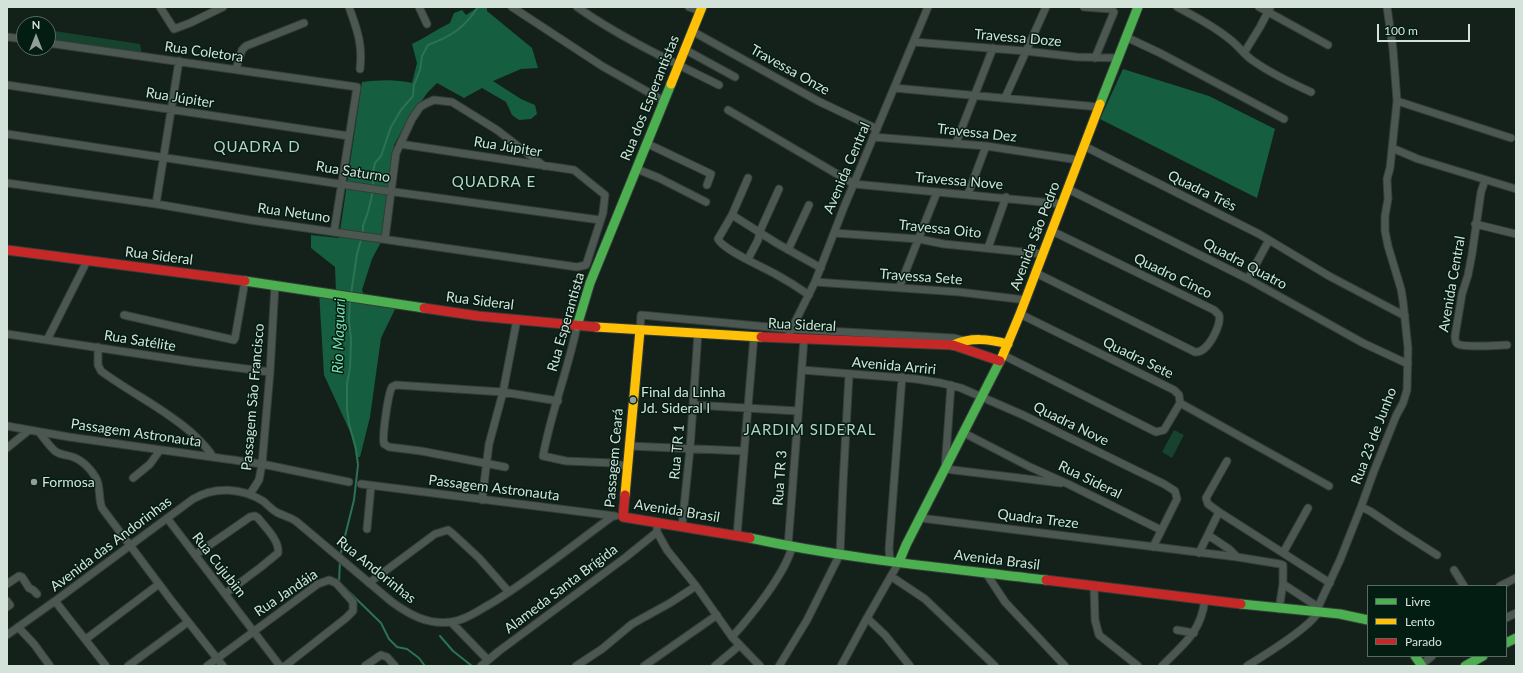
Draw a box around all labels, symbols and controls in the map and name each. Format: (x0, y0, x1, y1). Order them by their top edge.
north arrow (16, 16, 56, 56)
scale bar (1379, 16, 1472, 42)
text: N (32, 18, 40, 31)
text: 100 m (1384, 23, 1418, 38)
street label: Travessa Doze (974, 26, 1062, 50)
street label: Rua dos Esperantistas (617, 33, 683, 163)
street label: Rua Coletora (163, 38, 245, 66)
street label: Travessa Onze (747, 41, 833, 99)
street label: Rua Júpiter (145, 84, 215, 112)
street label: Avenida Central (820, 120, 874, 216)
street label: Travessa Dez (936, 120, 1018, 146)
street label: Rua Júpiter (473, 133, 543, 161)
district label: QUADRA D (213, 138, 301, 156)
street label: Rua Saturno (315, 158, 391, 186)
street label: Quadra Três (1165, 167, 1239, 215)
street label: Travessa Nove (914, 169, 1004, 193)
district label: QUADRA E (452, 173, 536, 191)
street label: Avenida São Pedro (1007, 179, 1063, 293)
street label: Rua Netuno (257, 200, 331, 226)
street label: Travessa Oito (898, 216, 982, 242)
street label: Quadra Quatro (1200, 235, 1290, 293)
street label: Avenida Central (1435, 235, 1469, 333)
street label: Rua Sideral (124, 244, 194, 268)
street label: Quadro Cinco (1131, 250, 1215, 302)
street label: Travessa Sete (879, 266, 963, 288)
street label: Rua Esperantista (544, 270, 588, 374)
street label: Rua Sideral (445, 289, 515, 313)
water label: Rio Maguari (329, 298, 349, 374)
street label: Rua Sideral (768, 315, 836, 335)
street label: Passagem São Francisco (238, 323, 268, 471)
street label: Rua Satélite (103, 327, 177, 355)
street label: Quadra Sete (1100, 334, 1176, 382)
street label: Avenida Arriri (851, 354, 937, 378)
place label: Final da Linha Jd. Sideral I (641, 384, 725, 416)
street label: Rua 23 de Junho (1348, 385, 1400, 487)
marker: Final da Linha Jd. Sideral I (628, 395, 638, 405)
street label: Quadra Nove (1031, 399, 1111, 449)
street label: Passagem Ceará (601, 408, 627, 508)
street label: Passagem Astronauta (70, 416, 202, 450)
district label: JARDIM SIDERAL (744, 421, 876, 439)
street label: Rua TR 1 (666, 424, 688, 480)
street label: Rua TR 3 (770, 450, 790, 506)
street label: Rua Sideral (1056, 458, 1124, 502)
street label: Passagem Astronauta (428, 472, 560, 504)
place label: Formosa (42, 474, 95, 490)
marker: Formosa (29, 477, 39, 487)
street label: Avenida das Andorinhas (47, 493, 175, 595)
street label: Avenida Brasil (633, 496, 721, 526)
street label: Quadra Treze (996, 506, 1080, 532)
street label: Rua Cujubim (188, 529, 250, 601)
street label: Rua Andorinhas (333, 533, 419, 607)
street label: Alameda Santa Brígida (501, 541, 621, 637)
street label: Avenida Brasil (953, 546, 1041, 574)
street label: Rua Jandáia (251, 566, 321, 620)
legend (1367, 585, 1507, 657)
text: Livre (1405, 594, 1431, 609)
text: Lento (1405, 614, 1435, 629)
text: Parado (1405, 634, 1442, 649)

